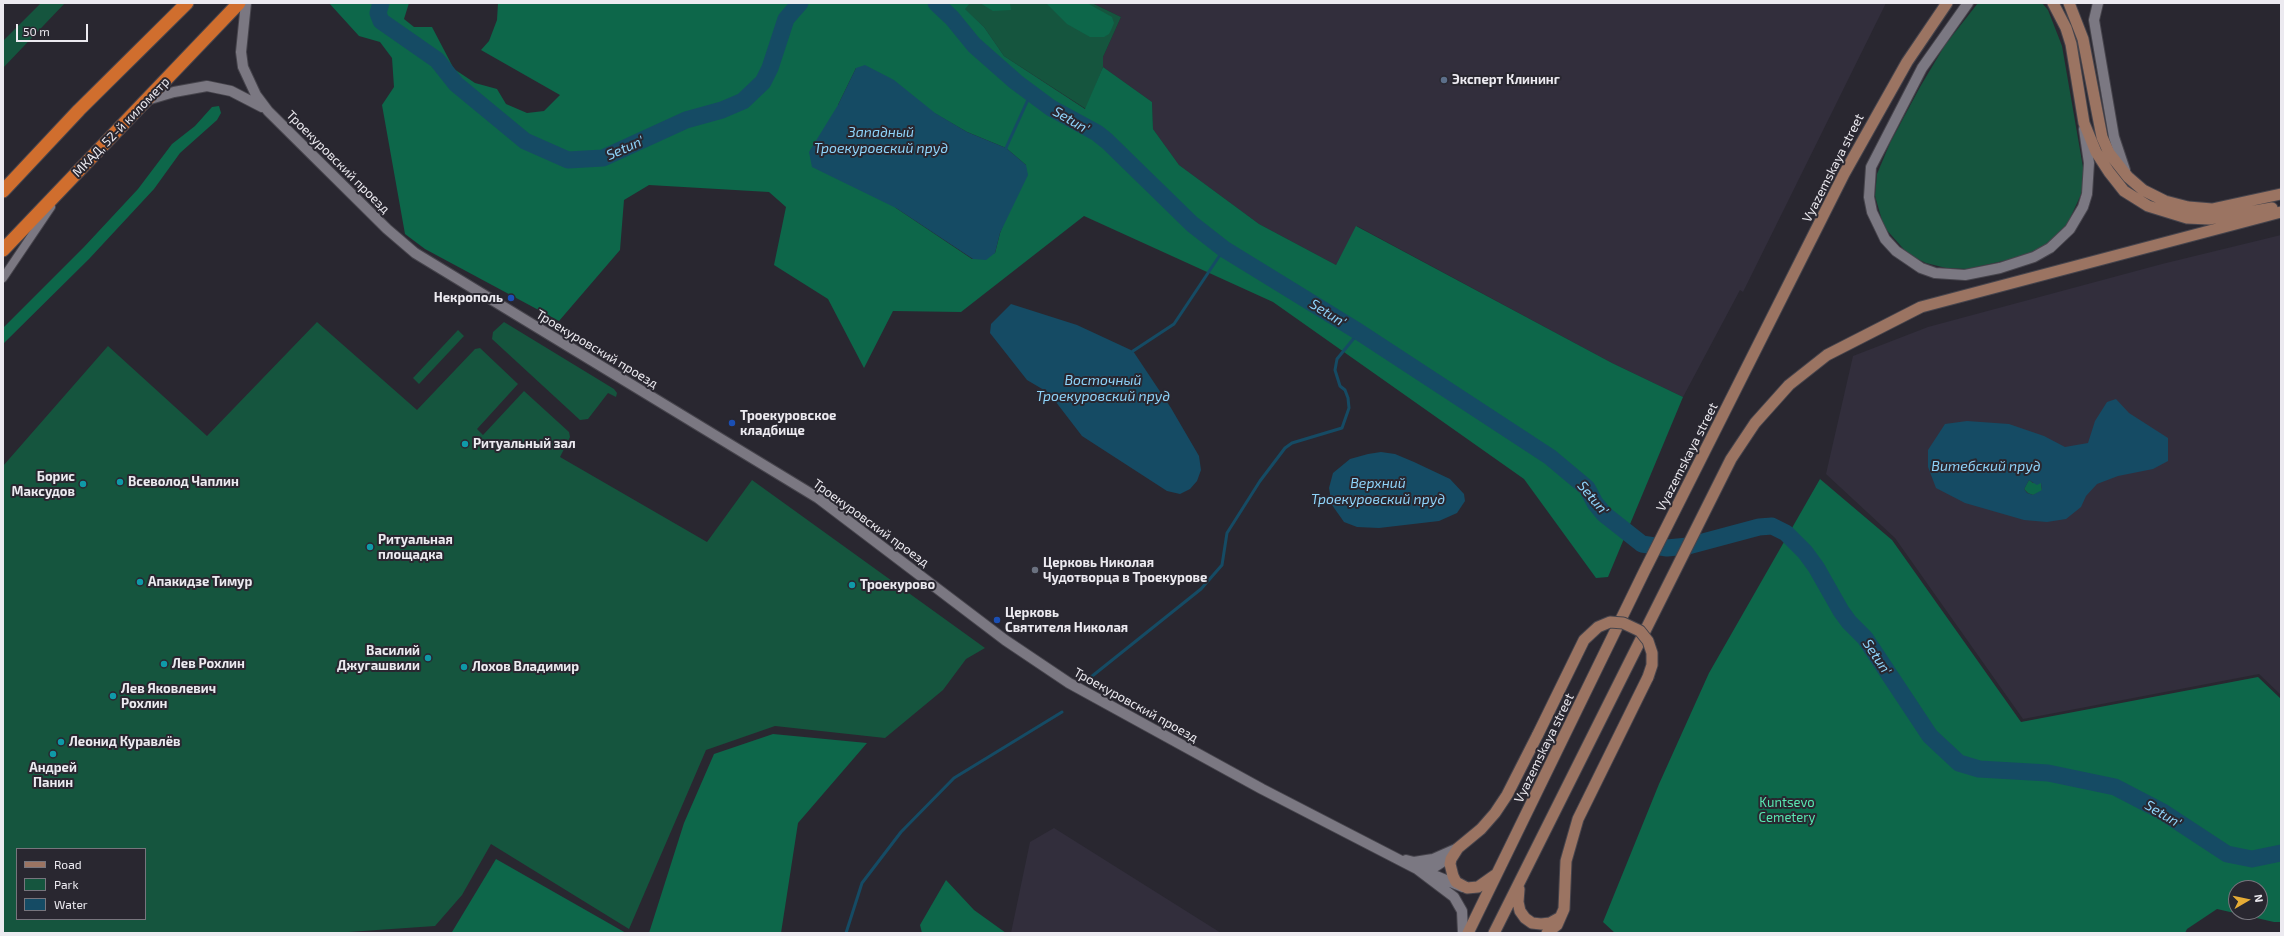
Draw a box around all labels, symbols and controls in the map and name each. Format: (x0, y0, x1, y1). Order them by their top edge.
scale bar (18, 16, 90, 42)
text: 50 m (23, 24, 50, 38)
place label: Эксперт Клининг (1452, 72, 1560, 88)
street label: МКАД, 52-й километр (69, 74, 173, 180)
marker: Эксперт Клининг (1439, 75, 1449, 85)
water label: Setun' (1050, 103, 1092, 137)
street label: Троекуровский проезд (283, 107, 393, 217)
street label: Vyazemskaya street (1799, 111, 1867, 225)
water label: Западный Троекуровский пруд (814, 124, 948, 156)
water label: Setun' (604, 132, 646, 164)
place label: Некрополь (434, 290, 503, 306)
marker: Некрополь (506, 293, 516, 303)
water label: Setun' (1307, 295, 1349, 331)
street label: Троекуровский проезд (533, 306, 661, 392)
water label: Восточный Троекуровский пруд (1036, 372, 1170, 404)
street label: Vyazemskaya street (1653, 400, 1721, 514)
place label: Троекуровское кладбище (740, 408, 836, 439)
marker: Троекуровское кладбище (727, 418, 737, 428)
place label: Ритуальный зал (473, 436, 576, 452)
marker: Ритуальный зал (460, 439, 470, 449)
water label: Витебский пруд (1931, 458, 2041, 474)
place label: Борис Максудов (12, 469, 75, 500)
place label: Всеволод Чаплин (128, 474, 239, 490)
water label: Верхний Троекуровский пруд (1311, 475, 1445, 508)
street label: Троекуровский проезд (810, 476, 932, 570)
marker: Всеволод Чаплин (115, 477, 125, 487)
water label: Setun' (1574, 478, 1612, 518)
marker: Борис Максудов (78, 479, 88, 489)
place label: Ритуальная площадка (378, 532, 453, 563)
marker: Ритуальная площадка (365, 542, 375, 552)
place label: Церковь Николая Чудотворца в Троекурове (1043, 555, 1207, 586)
marker: Церковь Николая Чудотворца в Троекурове (1030, 565, 1040, 575)
place label: Апакидзе Тимур (148, 574, 252, 590)
marker: Апакидзе Тимур (135, 577, 145, 587)
place label: Троекурово (860, 577, 935, 593)
marker: Троекурово (847, 580, 857, 590)
place label: Церковь Святителя Николая (1005, 605, 1128, 636)
marker: Церковь Святителя Николая (992, 615, 1002, 625)
water label: Setun' (1859, 636, 1895, 678)
place label: Василий Джугашвили (337, 643, 420, 674)
marker: Василий Джугашвили (423, 653, 433, 663)
place label: Лев Рохлин (172, 656, 245, 672)
marker: Лев Рохлин (159, 659, 169, 669)
place label: Лохов Владимир (472, 659, 579, 675)
marker: Лохов Владимир (459, 662, 469, 672)
street label: Троекуровский проезд (1071, 664, 1201, 746)
place label: Лев Яковлевич Рохлин (121, 681, 216, 712)
marker: Лев Яковлевич Рохлин (108, 691, 118, 701)
street label: Vyazemskaya street (1511, 691, 1577, 805)
place label: Леонид Куравлёв (69, 734, 180, 750)
marker: Леонид Куравлёв (56, 737, 66, 747)
marker: Андрей Панин (48, 749, 58, 759)
place label: Андрей Панин (29, 760, 77, 791)
park label: Kuntsevo Cemetery (1759, 795, 1815, 826)
water label: Setun' (2142, 797, 2184, 831)
legend (16, 848, 146, 920)
text: Road (54, 857, 82, 871)
text: Park (54, 877, 79, 891)
north arrow (2228, 880, 2268, 920)
text: N (2252, 893, 2266, 903)
text: Water (54, 897, 88, 911)

